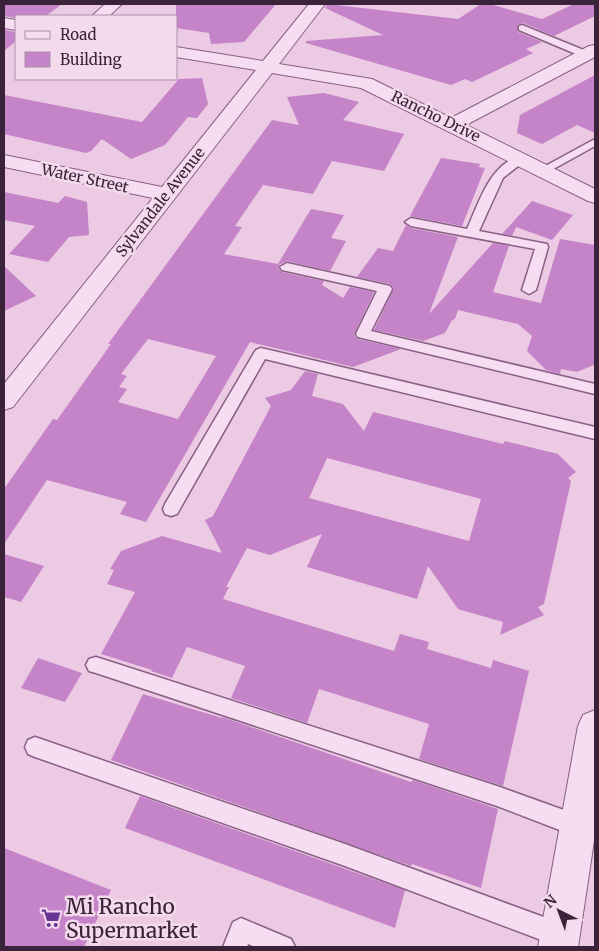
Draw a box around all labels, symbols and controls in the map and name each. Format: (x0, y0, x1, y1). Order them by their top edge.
legend (15, 15, 178, 80)
text: Road (60, 25, 96, 44)
text: Building (60, 50, 122, 69)
street label: Rancho Drive (388, 86, 484, 146)
street label: Sylvandale Avenue (111, 143, 209, 261)
street label: Water Street (39, 159, 131, 197)
north arrow (534, 886, 584, 936)
text: N (540, 891, 560, 912)
place label: Mi Rancho Supermarket (66, 893, 198, 944)
supermarket icon: Mi Rancho Supermarket (40, 907, 62, 929)

